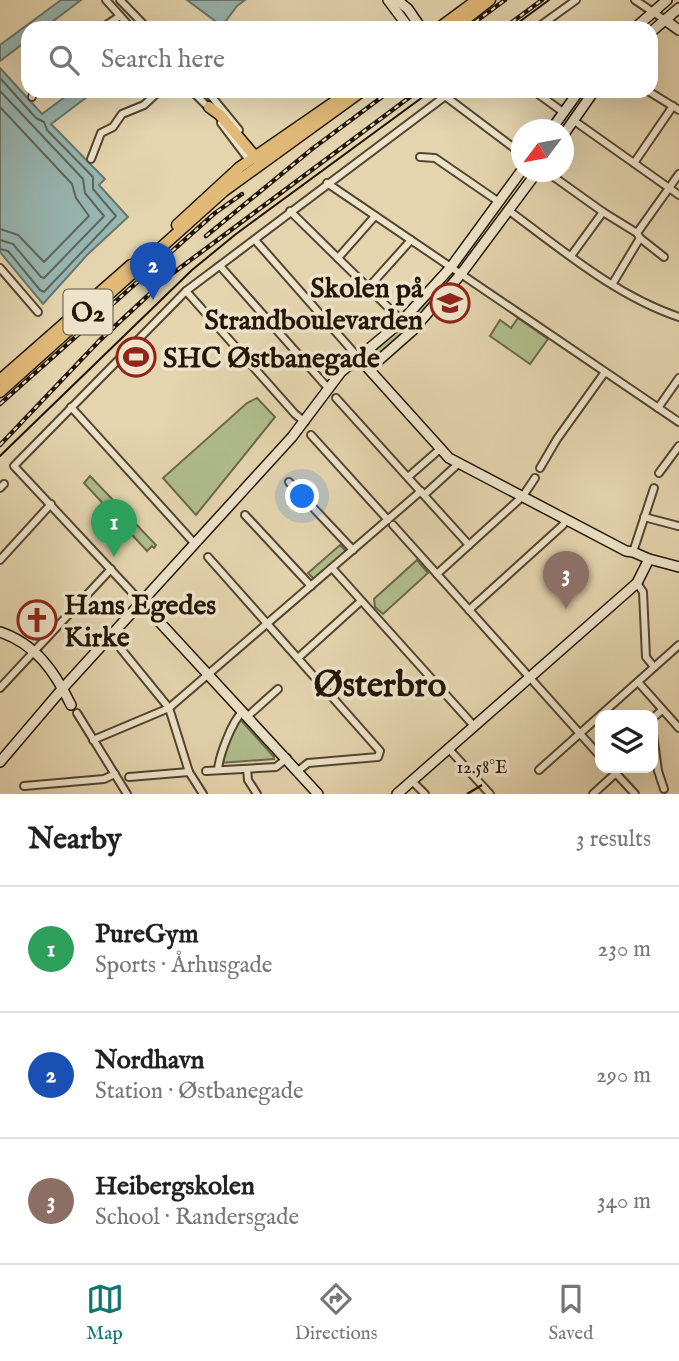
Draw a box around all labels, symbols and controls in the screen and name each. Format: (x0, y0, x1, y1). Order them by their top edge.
search box (21, 21, 658, 98)
icon: search (45, 41, 83, 79)
text: Search here (101, 43, 225, 76)
north arrow (511, 119, 574, 182)
pin: 2 (130, 242, 176, 300)
place label: Skolen på Strandboulevarden (205, 272, 424, 339)
school or university icon: Skolen på Strandboulevarden (429, 282, 471, 324)
road number: O2 (64, 290, 112, 334)
sports icon: SHC Østbanegade (115, 336, 157, 378)
place label: SHC Østbanegade (163, 342, 380, 377)
your location (285, 479, 319, 513)
pin: 1 (91, 499, 137, 557)
pin: 3 (543, 551, 589, 609)
place label: Hans Egedes Kirke (64, 589, 216, 656)
church icon: Hans Egedes Kirke (16, 599, 58, 641)
district label: Østerbro (314, 664, 446, 709)
map controls (595, 710, 658, 773)
button: layers (595, 710, 658, 773)
text: 12.58°E (457, 757, 507, 780)
text: Nearby (28, 821, 121, 859)
text: 3 results (576, 825, 651, 854)
text: PureGym (95, 918, 199, 951)
text: 1 (47, 935, 55, 964)
text: 230 m (598, 935, 651, 964)
text: Sports · Århusgade (95, 951, 272, 980)
text: Nordhavn (95, 1044, 204, 1077)
text: 2 (46, 1061, 56, 1090)
text: 290 m (596, 1061, 651, 1090)
text: Station · Østbanegade (95, 1077, 304, 1106)
text: Heibergskolen (95, 1170, 255, 1203)
text: 3 (47, 1187, 55, 1216)
text: 340 m (597, 1187, 651, 1216)
text: School · Randersgade (95, 1203, 299, 1232)
tab: Map (86, 1280, 124, 1346)
tab: Directions (295, 1280, 377, 1346)
tab: Saved (548, 1280, 593, 1346)

